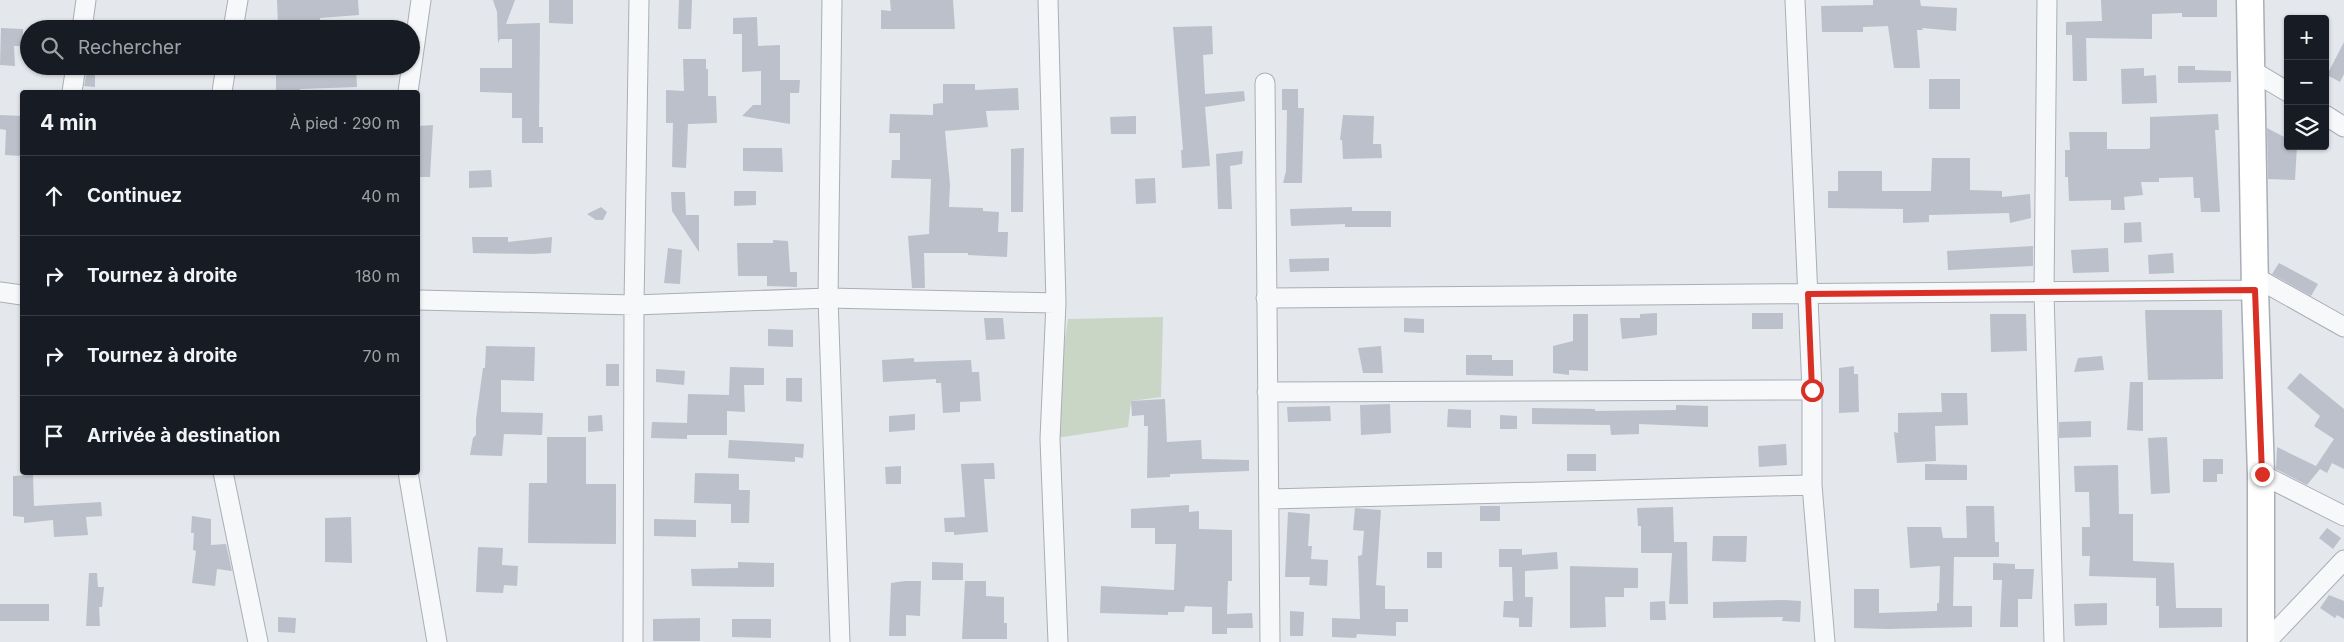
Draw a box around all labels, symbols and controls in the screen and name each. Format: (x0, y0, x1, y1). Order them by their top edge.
map controls (2284, 15, 2329, 150)
button: + (2284, 15, 2329, 60)
search box (20, 20, 420, 75)
icon: search (38, 34, 66, 62)
text: Rechercher (78, 36, 181, 59)
button: − (2284, 60, 2329, 105)
button: layers (2284, 105, 2329, 150)
text: 4 min (40, 110, 97, 135)
text: À pied · 290 m (290, 113, 400, 133)
icon: ahead (40, 182, 68, 210)
text: Continuez (87, 184, 182, 207)
text: 40 m (361, 186, 400, 206)
icon: right (40, 262, 68, 290)
text: Tournez à droite (87, 264, 237, 287)
text: 180 m (355, 266, 400, 286)
icon: right (40, 342, 68, 370)
text: Tournez à droite (87, 344, 237, 367)
text: 70 m (363, 346, 400, 366)
route start (1801, 379, 1824, 402)
icon: arrive (40, 422, 68, 450)
text: Arrivée à destination (87, 424, 280, 447)
route end (2251, 463, 2274, 486)

